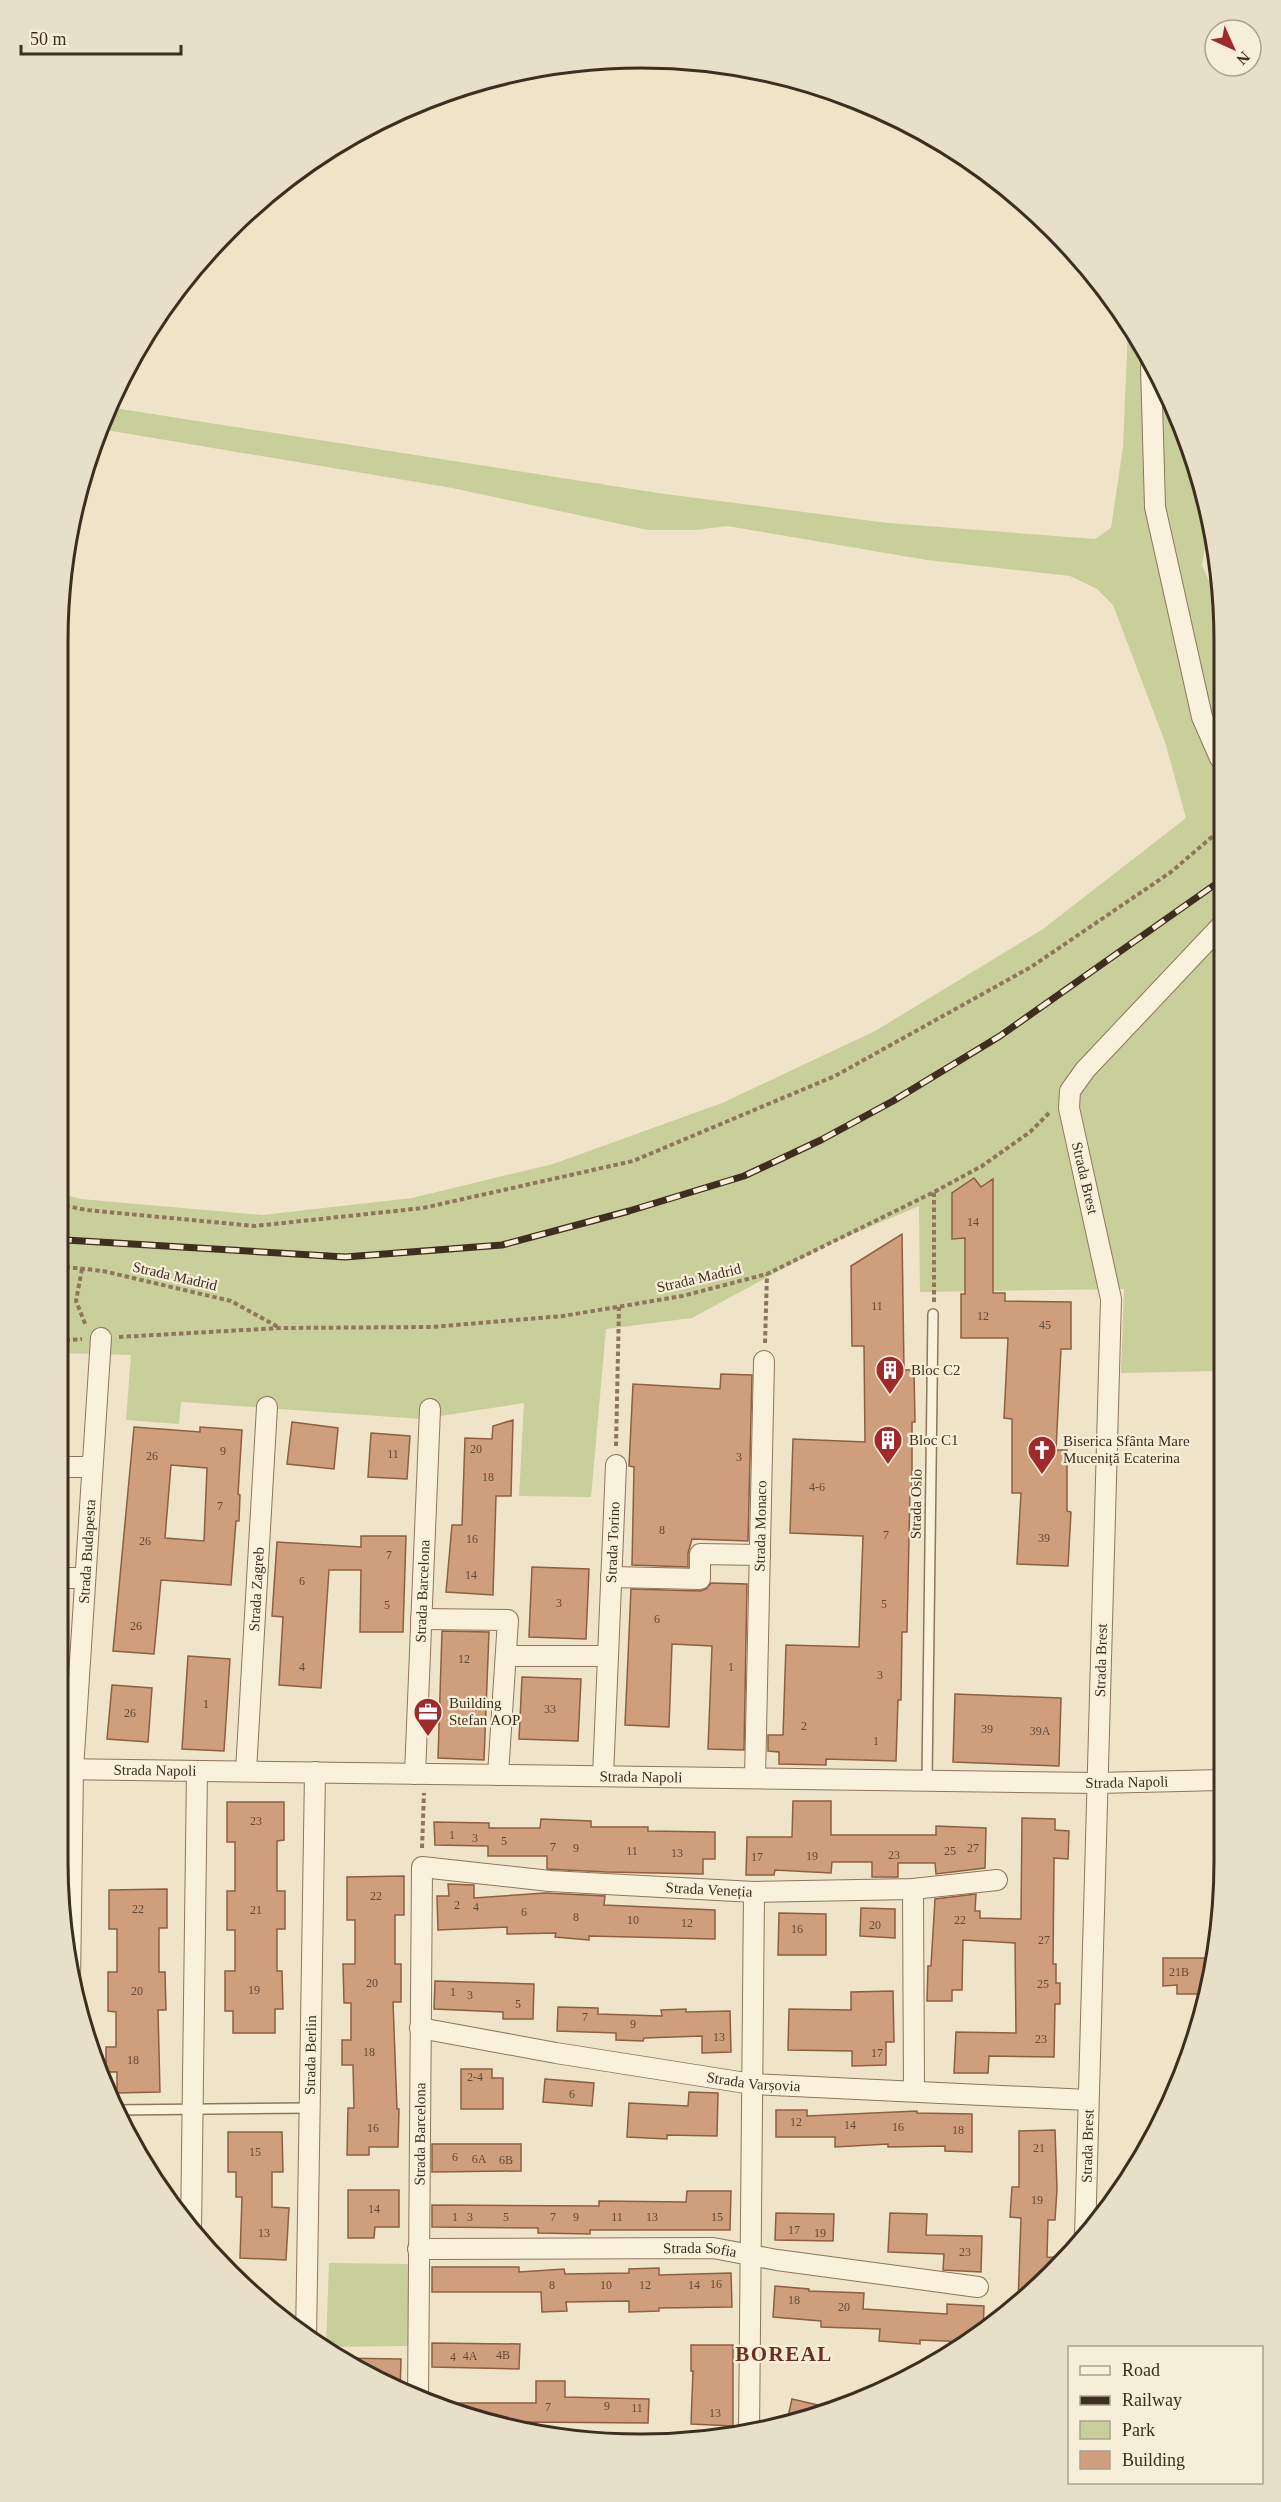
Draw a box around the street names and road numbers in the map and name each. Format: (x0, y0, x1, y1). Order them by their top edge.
street label: Strada Brest (1069, 1140, 1101, 1217)
street label: Strada Madrid (131, 1259, 219, 1294)
street label: Strada Madrid (655, 1260, 743, 1295)
street label: Strada Oslo (907, 1469, 925, 1539)
street label: Strada Monaco (751, 1480, 769, 1572)
street label: Strada Budapesta (76, 1498, 99, 1604)
street label: Strada Torino (603, 1501, 622, 1583)
street label: Strada Barcelona (412, 1539, 433, 1643)
street label: Strada Zagreb (246, 1547, 267, 1632)
street label: Strada Brest (1092, 1622, 1110, 1697)
street label: Strada Napoli (113, 1762, 197, 1779)
street label: Strada Napoli (599, 1768, 683, 1785)
street label: Strada Napoli (1085, 1773, 1169, 1791)
street label: Strada Veneția (665, 1879, 753, 1900)
street label: Strada Berlin (302, 2015, 319, 2095)
street label: Strada Varșovia (705, 2069, 801, 2094)
street label: Strada Barcelona (412, 2082, 428, 2186)
street label: Strada Brest (1078, 2108, 1097, 2183)
street label: Strada Sofia (663, 2240, 738, 2260)

